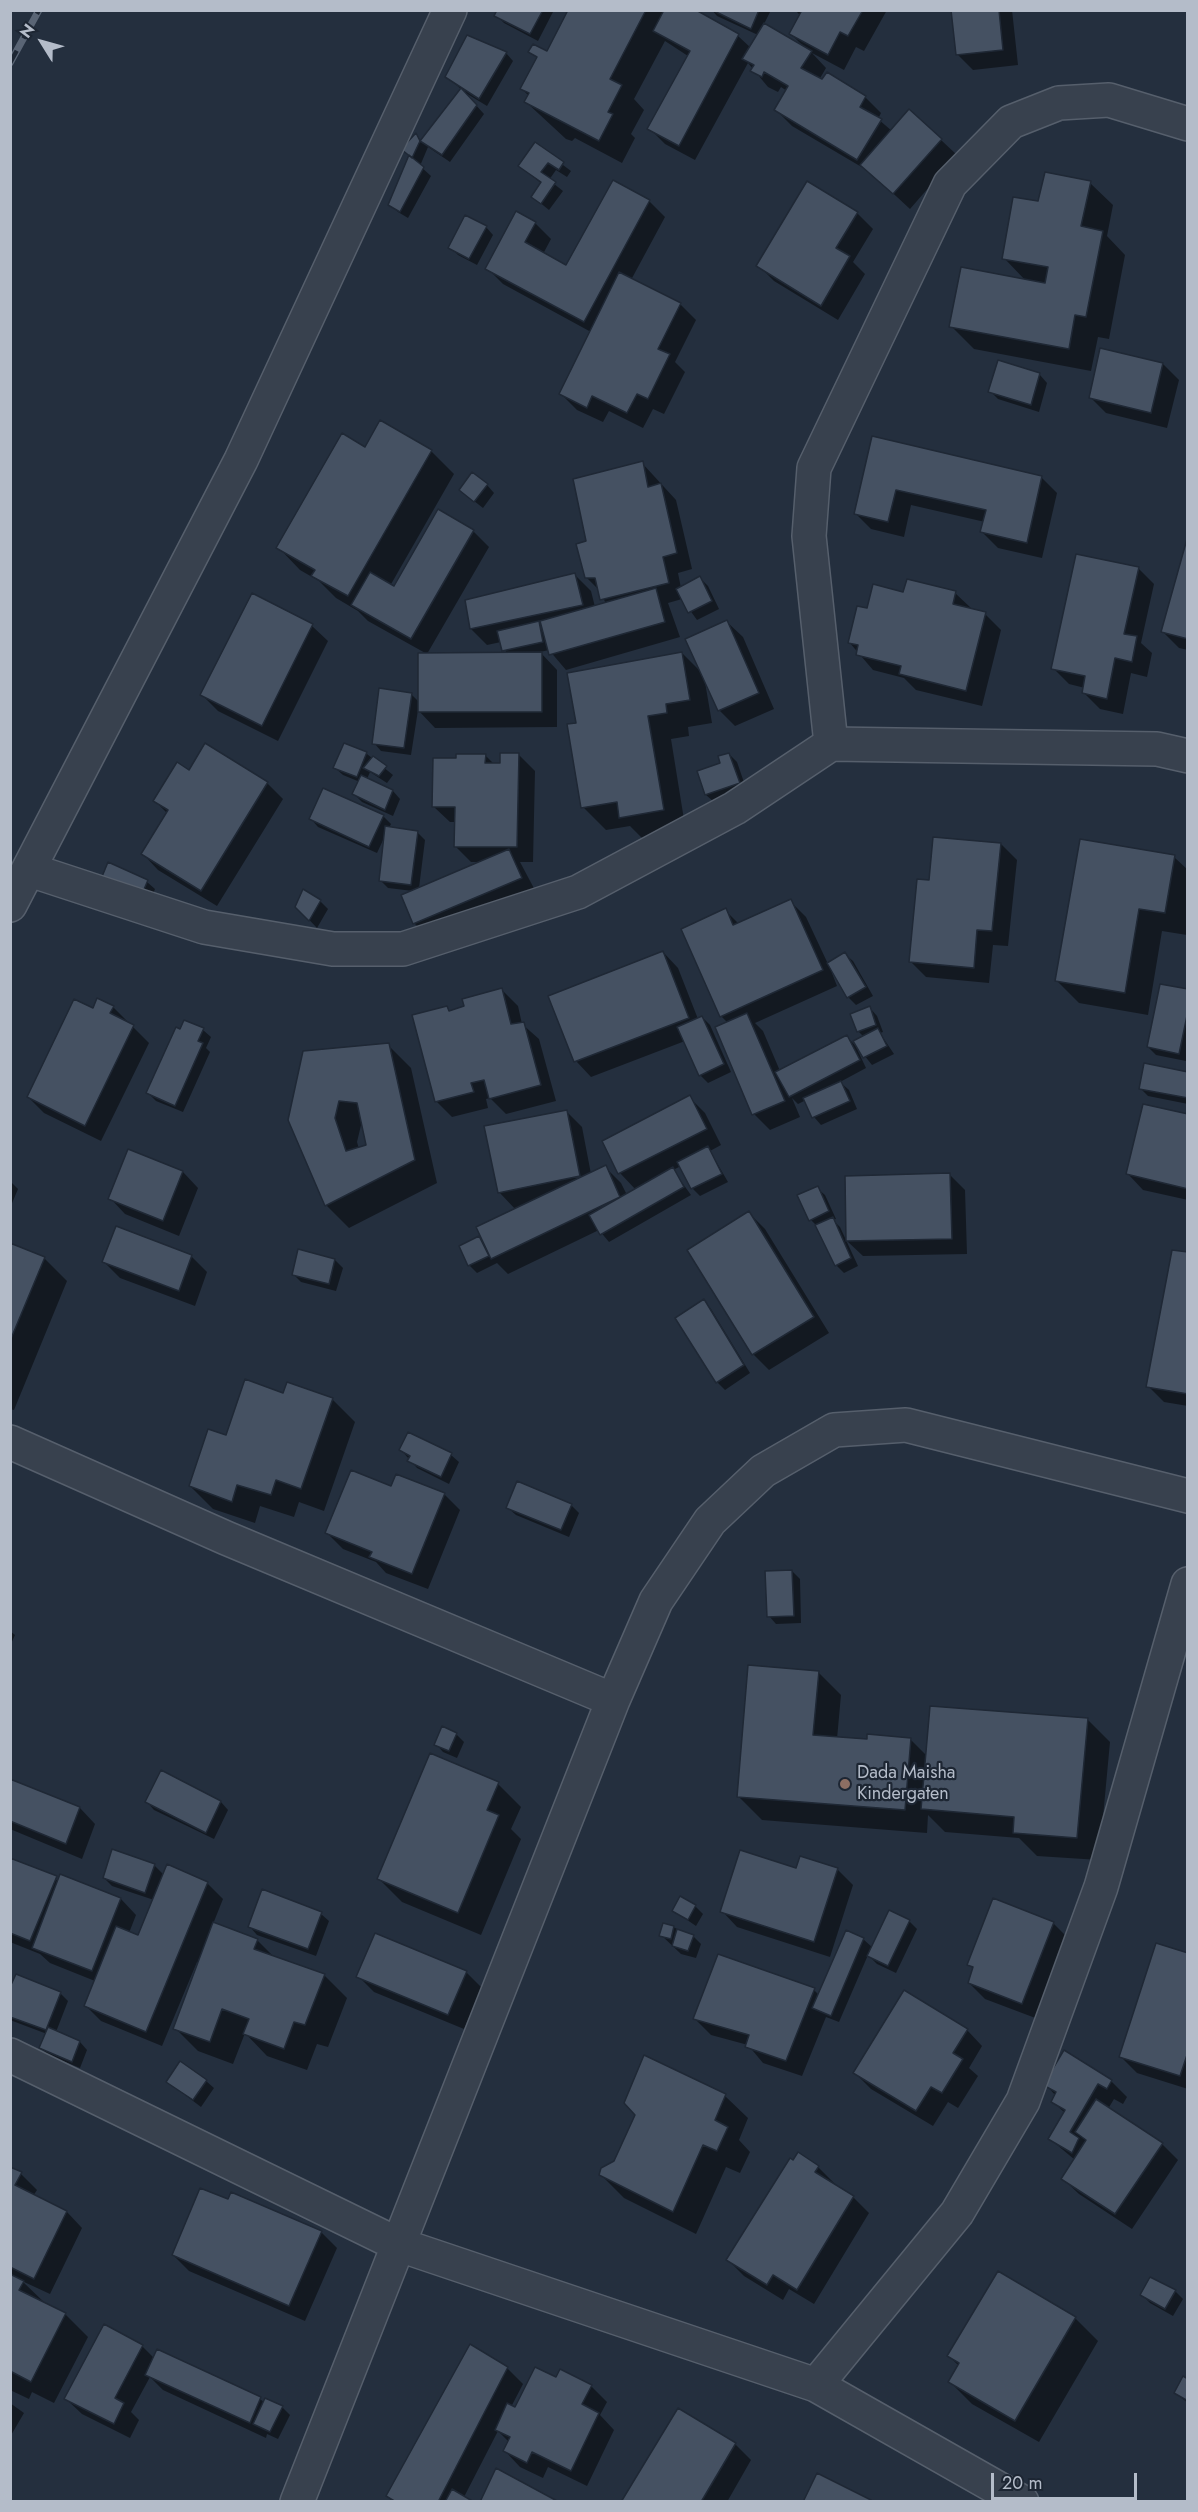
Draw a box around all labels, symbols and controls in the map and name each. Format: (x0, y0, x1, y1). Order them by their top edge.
north arrow (12, 12, 72, 72)
text: N (14, 19, 40, 43)
place label: Dada Maisha Kindergaten (857, 1763, 955, 1806)
marker: Dada Maisha Kindergaten (838, 1777, 852, 1791)
scale bar (994, 2461, 1140, 2499)
text: 20 m (1002, 2470, 1042, 2496)

